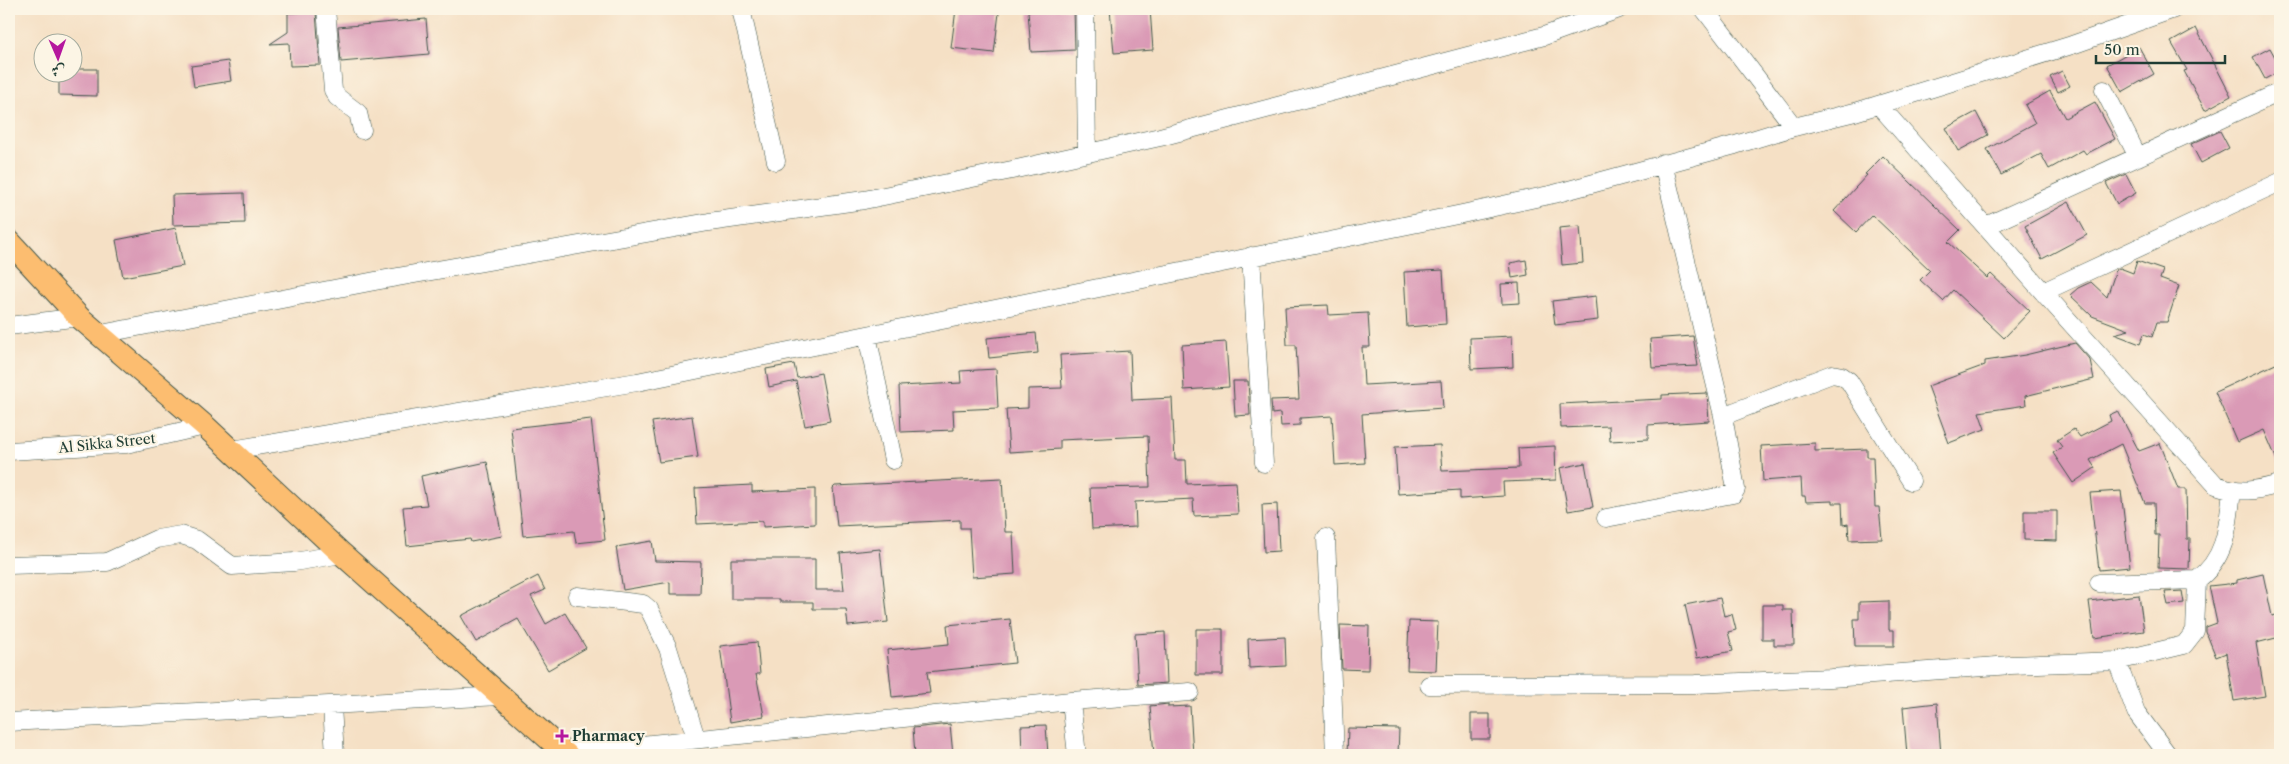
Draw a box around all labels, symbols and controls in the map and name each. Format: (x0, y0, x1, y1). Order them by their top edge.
north arrow (32, 32, 82, 82)
scale bar (2096, 32, 2225, 64)
text: 50 m (2104, 40, 2140, 59)
text: ش (51, 62, 66, 80)
street label: Al Sikka Street (57, 429, 156, 457)
place label: Pharmacy (572, 727, 645, 745)
marker: Pharmacy (556, 730, 568, 742)

